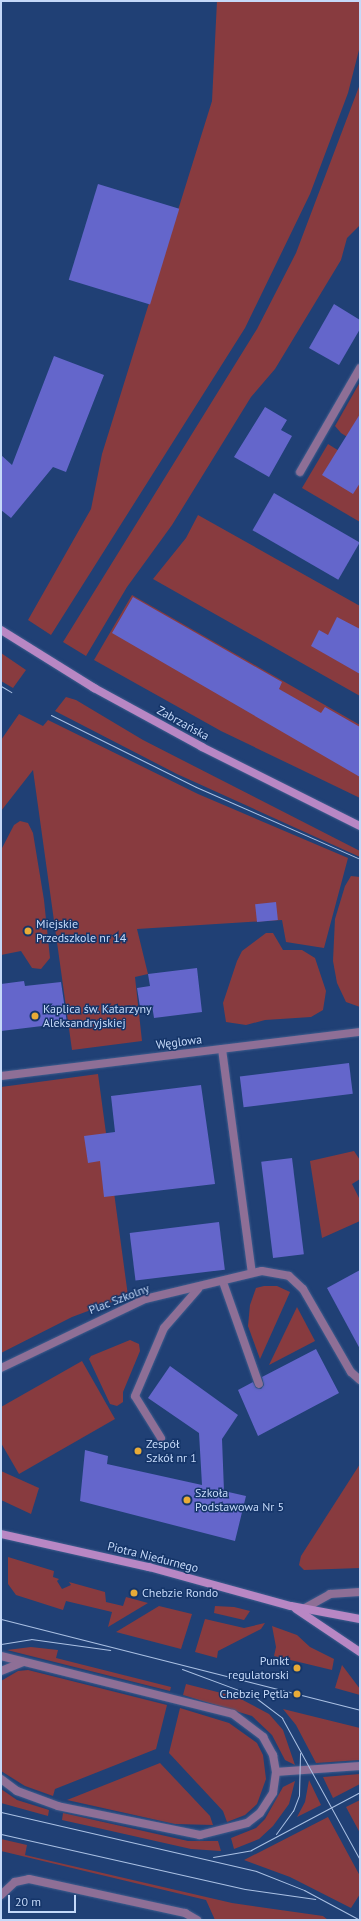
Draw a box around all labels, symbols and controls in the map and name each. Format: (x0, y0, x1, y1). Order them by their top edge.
street label: Zabrzańska (154, 703, 212, 743)
place label: Miejskie Przedszkole nr 14 (36, 917, 126, 945)
marker: Miejskie Przedszkole nr 14 (23, 926, 33, 936)
place label: Kaplica św. Katarzyny Aleksandryjskiej (43, 1002, 153, 1030)
marker: Kaplica św. Katarzyny Aleksandryjskiej (30, 1011, 40, 1021)
street label: Węglowa (155, 1032, 203, 1052)
street label: Plac Szkolny (86, 1281, 152, 1317)
place label: Zespół Szkół nr 1 (146, 1437, 197, 1465)
marker: Zespół Szkół nr 1 (133, 1446, 143, 1456)
place label: Szkoła Podstawowa Nr 5 (195, 1486, 284, 1514)
marker: Szkoła Podstawowa Nr 5 (182, 1495, 192, 1505)
street label: Piotra Niedurnego (106, 1539, 200, 1575)
place label: Chebzie Rondo (142, 1586, 218, 1600)
marker: Chebzie Rondo (129, 1588, 139, 1598)
place label: Punkt regulatorski (228, 1654, 289, 1682)
marker: Punkt regulatorski (292, 1663, 302, 1673)
place label: Chebzie Pętla (219, 1687, 289, 1701)
marker: Chebzie Pętla (292, 1689, 302, 1699)
scale bar (10, 1887, 78, 1913)
text: 20 m (15, 1894, 41, 1909)

